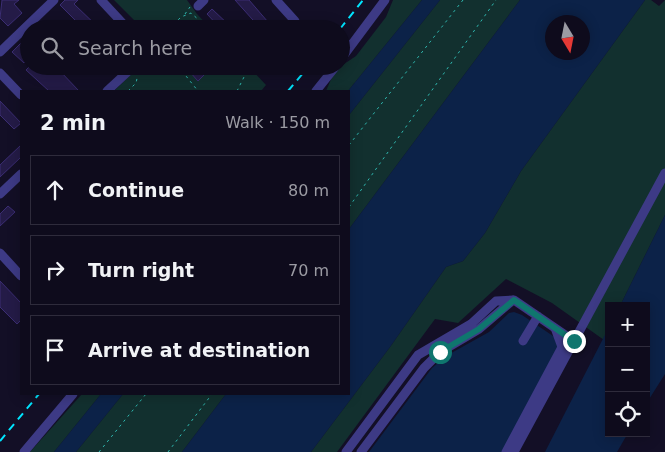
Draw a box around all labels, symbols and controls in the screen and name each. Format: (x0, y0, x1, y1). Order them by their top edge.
north arrow (545, 15, 590, 60)
search box (20, 20, 350, 75)
icon: search (38, 34, 66, 62)
text: Search here (78, 37, 192, 59)
text: 2 min (40, 111, 106, 135)
text: Walk · 150 m (225, 113, 330, 132)
icon: ahead (41, 176, 69, 204)
text: Continue (88, 179, 184, 201)
text: 80 m (288, 181, 329, 200)
icon: right (41, 256, 69, 284)
text: Turn right (88, 259, 194, 281)
text: 70 m (288, 261, 329, 280)
map controls (605, 302, 650, 437)
button: + (605, 302, 650, 347)
route end (563, 330, 586, 353)
icon: arrive (41, 336, 69, 364)
text: Arrive at destination (88, 339, 310, 361)
route start (429, 341, 452, 364)
button: − (605, 347, 650, 392)
button: locate (605, 392, 650, 437)

